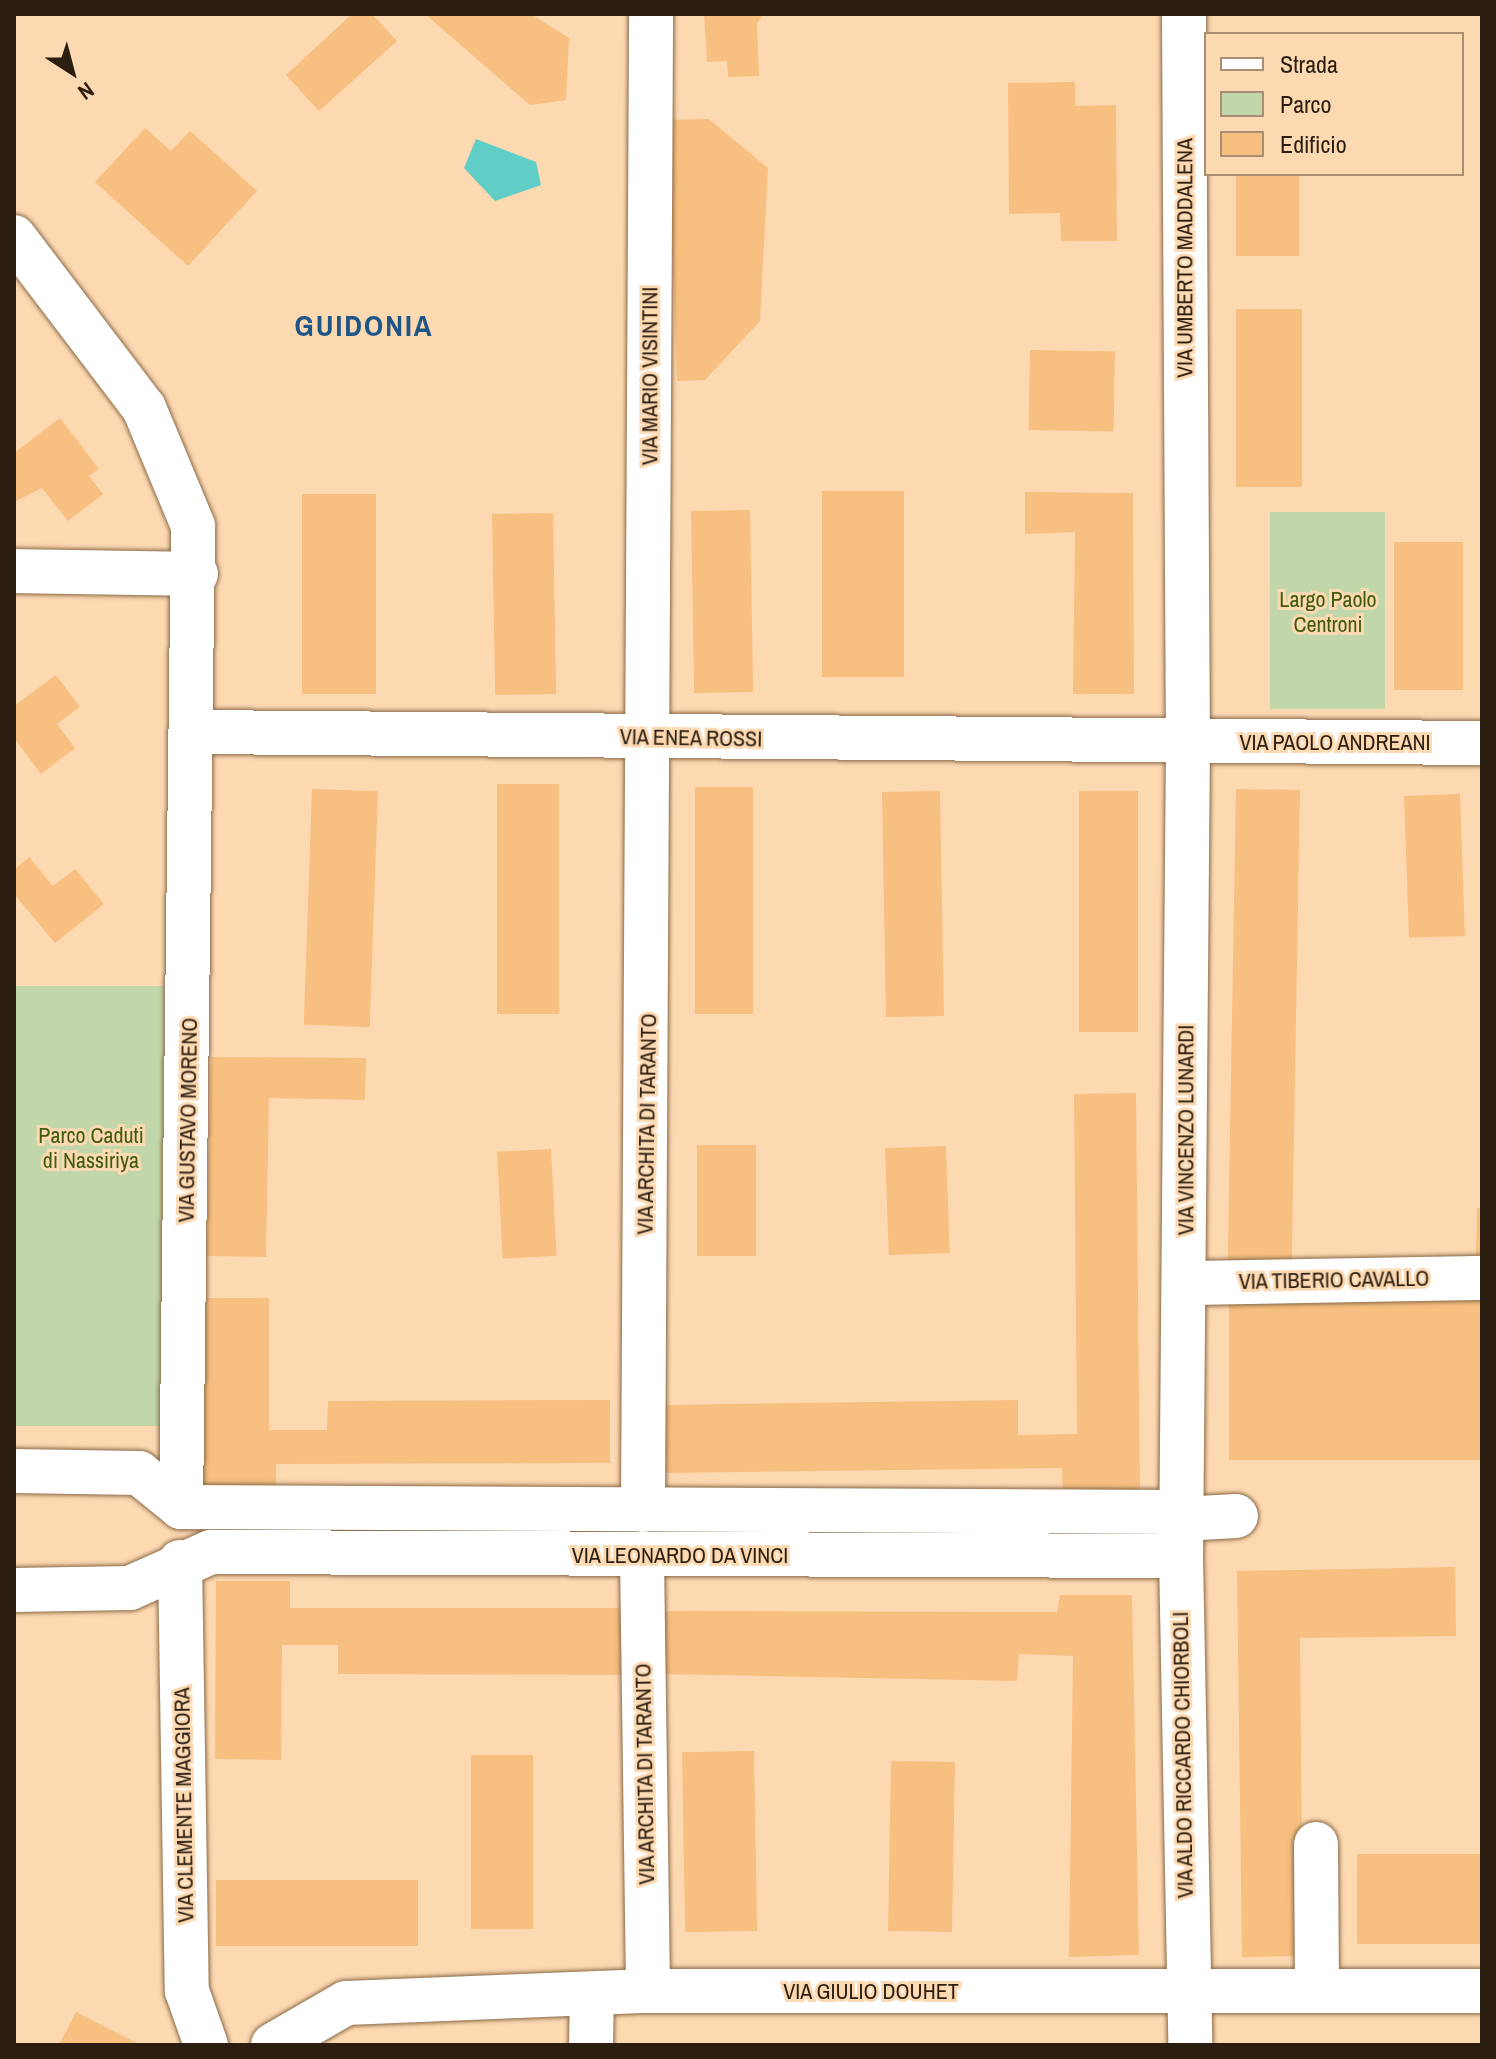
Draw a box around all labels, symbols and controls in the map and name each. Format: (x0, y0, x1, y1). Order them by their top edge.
north arrow (32, 32, 112, 112)
legend (1204, 32, 1464, 176)
text: Strada (1280, 48, 1338, 80)
text: N (72, 75, 100, 107)
text: Parco (1280, 88, 1331, 120)
text: Edificio (1280, 128, 1347, 160)
street label: VIA UMBERTO MADDALENA (1172, 138, 1198, 378)
street label: VIA MARIO VISINTINI (637, 286, 663, 466)
district label: GUIDONIA (295, 307, 433, 343)
park label: Largo Paolo Centroni (1279, 586, 1377, 638)
street label: VIA ENEA ROSSI (619, 724, 763, 752)
street label: VIA PAOLO ANDREANI (1238, 730, 1432, 756)
street label: VIA ARCHITA DI TARANTO (632, 1011, 662, 1237)
street label: VIA GUSTAVO MORENO (173, 1017, 203, 1223)
street label: VIA VINCENZO LUNARDI (1173, 1024, 1199, 1236)
park label: Parco Caduti di Nassiriya (38, 1122, 144, 1174)
street label: VIA TIBERIO CAVALLO (1238, 1265, 1430, 1295)
street label: VIA LEONARDO DA VINCI (571, 1543, 789, 1569)
street label: VIA ALDO RICCARDO CHIORBOLI (1167, 1610, 1199, 1900)
street label: VIA ARCHITA DI TARANTO (630, 1661, 660, 1887)
street label: VIA CLEMENTE MAGGIORA (169, 1686, 199, 1924)
street label: VIA GIULIO DOUHET (783, 1979, 959, 2005)

